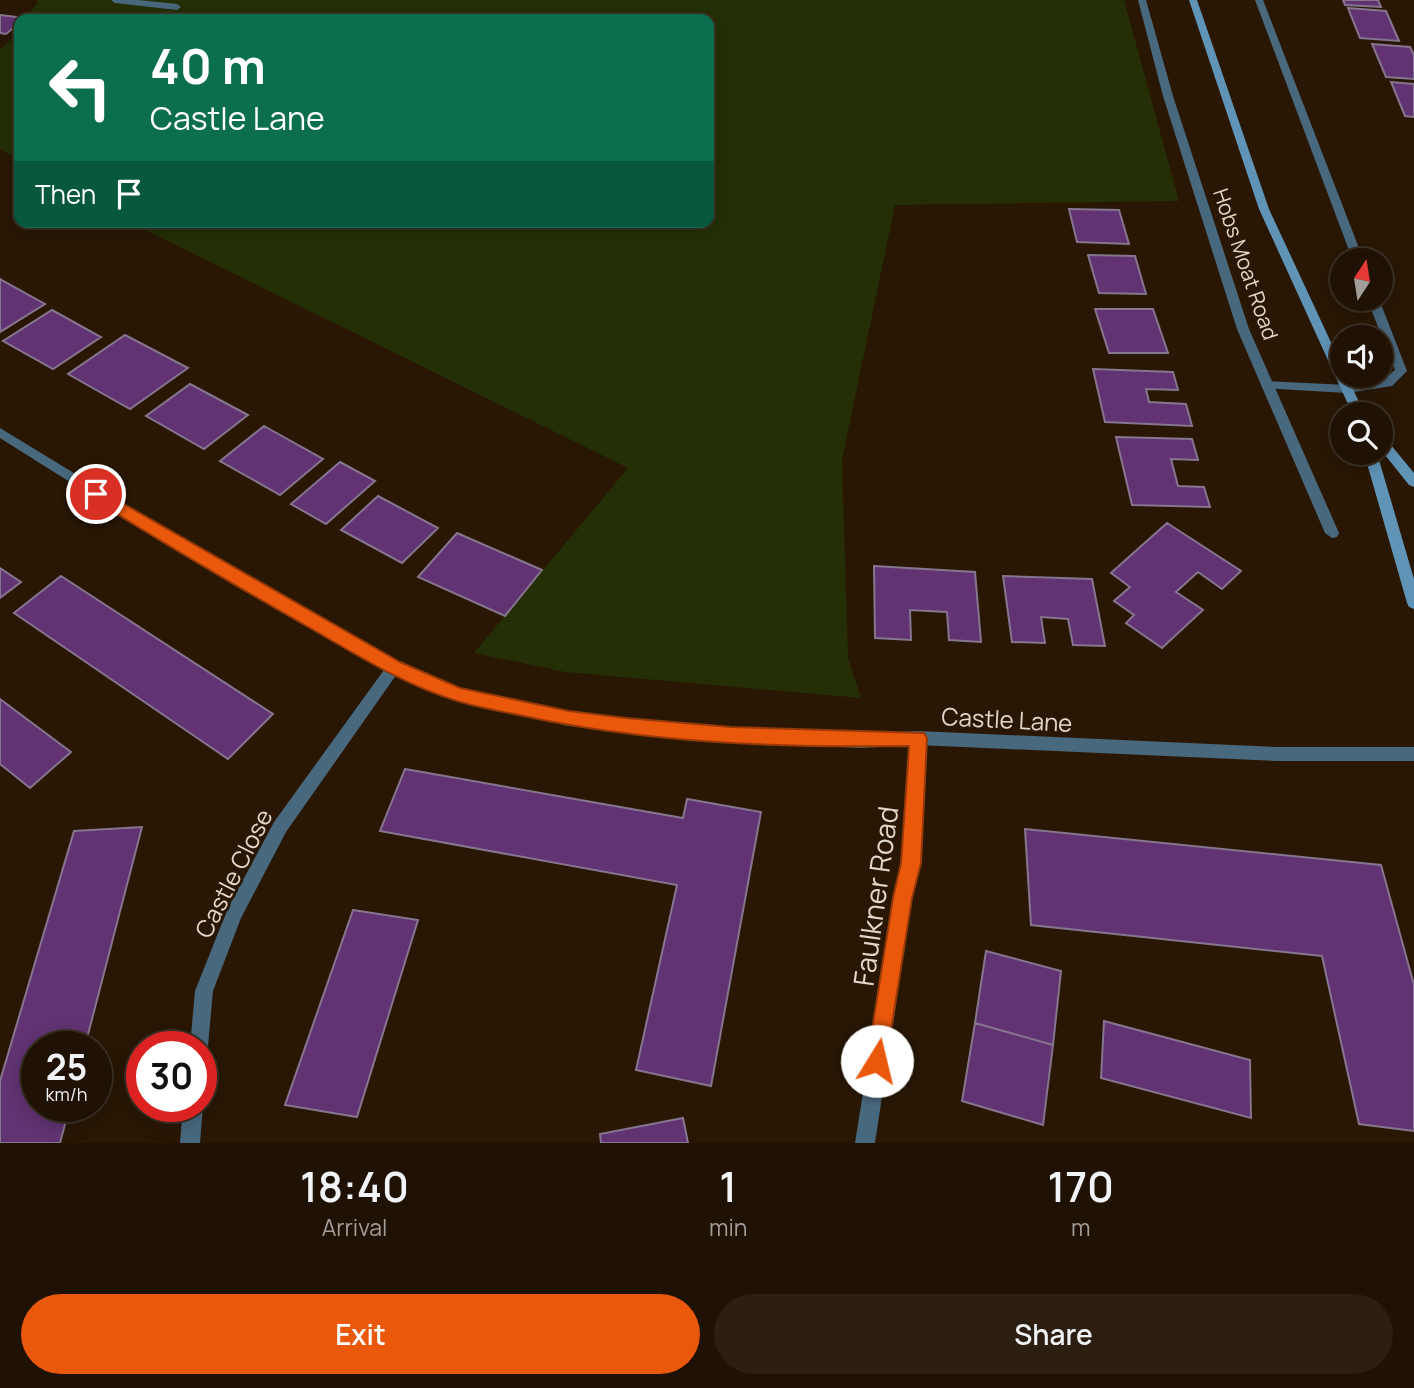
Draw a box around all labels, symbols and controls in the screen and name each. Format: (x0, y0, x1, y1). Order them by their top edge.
text: 40 m (150, 32, 266, 99)
icon: left (35, 42, 126, 133)
text: Castle Lane (150, 96, 325, 140)
icon: arrive (110, 175, 148, 213)
text: Then (35, 176, 96, 212)
street label: Hobs Moat Road (1207, 185, 1285, 343)
north arrow (1330, 248, 1393, 312)
map controls (1330, 248, 1393, 465)
button: sound (1330, 325, 1393, 388)
button: search (1330, 402, 1393, 465)
pin (66, 464, 126, 524)
icon: arrive (77, 475, 115, 513)
street label: Castle Lane (941, 699, 1073, 739)
street label: Castle Close (186, 803, 280, 943)
street label: Faulkner Road (844, 804, 906, 988)
position arrow (840, 1024, 914, 1098)
speed limit sign: 30 (126, 1031, 217, 1122)
text: 25 (46, 1043, 87, 1091)
text: km/h (46, 1082, 87, 1106)
text: 18:40 (300, 1157, 409, 1215)
text: 1 (719, 1157, 737, 1215)
text: 170 (1047, 1157, 1114, 1215)
text: Arrival (322, 1211, 387, 1243)
text: min (709, 1211, 747, 1243)
text: m (1071, 1211, 1090, 1243)
button: Exit (21, 1294, 700, 1374)
button: Share (714, 1294, 1393, 1374)

